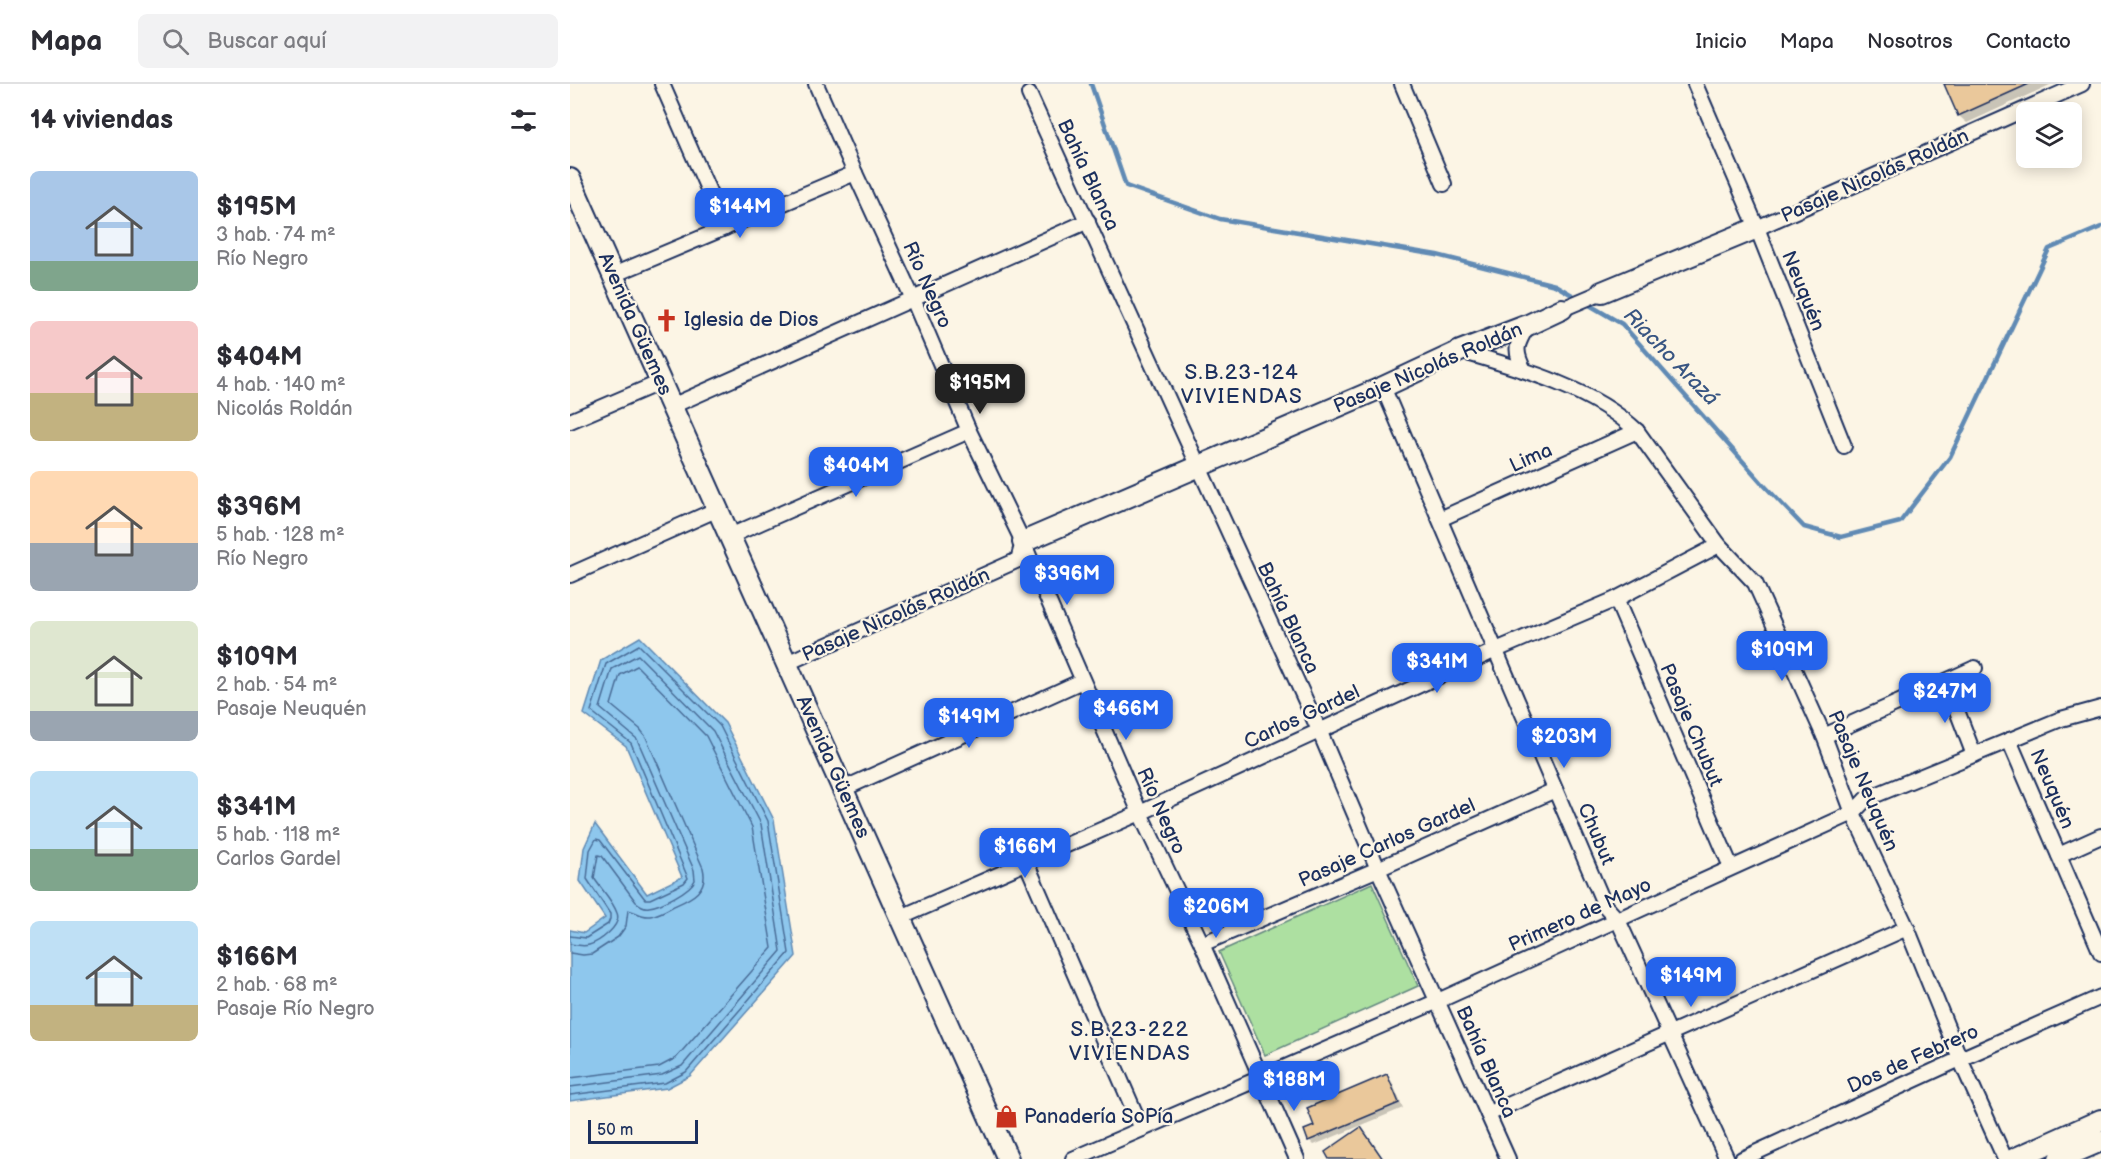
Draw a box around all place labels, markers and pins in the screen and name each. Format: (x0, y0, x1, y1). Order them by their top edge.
pin: $144M (698, 188, 782, 239)
church icon: Iglesia de Dios (653, 307, 679, 333)
place label: Iglesia de Dios (684, 308, 819, 332)
pin: $195M (938, 364, 1022, 415)
pin: $404M (814, 447, 898, 498)
pin: $396M (1025, 555, 1109, 606)
pin: $109M (1740, 631, 1824, 682)
pin: $341M (1395, 643, 1479, 694)
pin: $247M (1903, 673, 1987, 724)
pin: $466M (1084, 690, 1168, 741)
pin: $149M (927, 698, 1011, 749)
pin: $203M (1522, 718, 1606, 769)
pin: $166M (983, 828, 1067, 879)
pin: $206M (1174, 888, 1258, 939)
pin: $149M (1649, 957, 1733, 1008)
pin: $188M (1252, 1061, 1336, 1112)
shop icon: Panadería SoPía (993, 1104, 1019, 1130)
place label: Panadería SoPía (1024, 1105, 1173, 1129)

